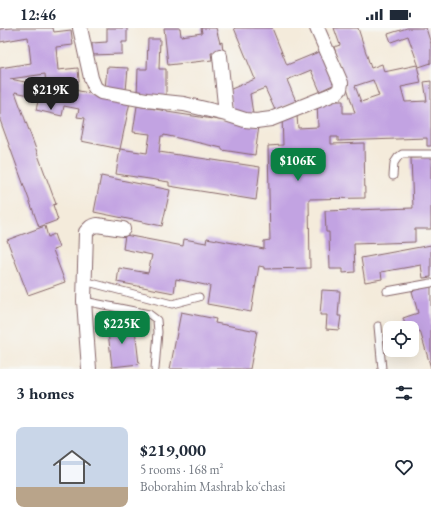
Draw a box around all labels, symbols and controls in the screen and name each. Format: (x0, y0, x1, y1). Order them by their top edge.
text: 12:46 (20, 5, 56, 24)
pin: $219K (23, 77, 79, 111)
text: $219K (33, 81, 69, 98)
pin: $106K (270, 148, 326, 182)
text: $106K (280, 152, 316, 169)
pin: $225K (94, 311, 150, 345)
text: $225K (104, 315, 140, 332)
map controls (383, 321, 419, 357)
button: locate (383, 321, 419, 357)
text: 3 homes (16, 382, 74, 404)
icon: filters (393, 382, 415, 404)
text: $219,000 (140, 439, 206, 461)
icon: home (48, 443, 96, 491)
icon: heart (393, 456, 415, 478)
text: 5 rooms · 168 m² (140, 461, 224, 478)
text: Boborahim Mashrab koʻchasi (140, 478, 285, 495)

